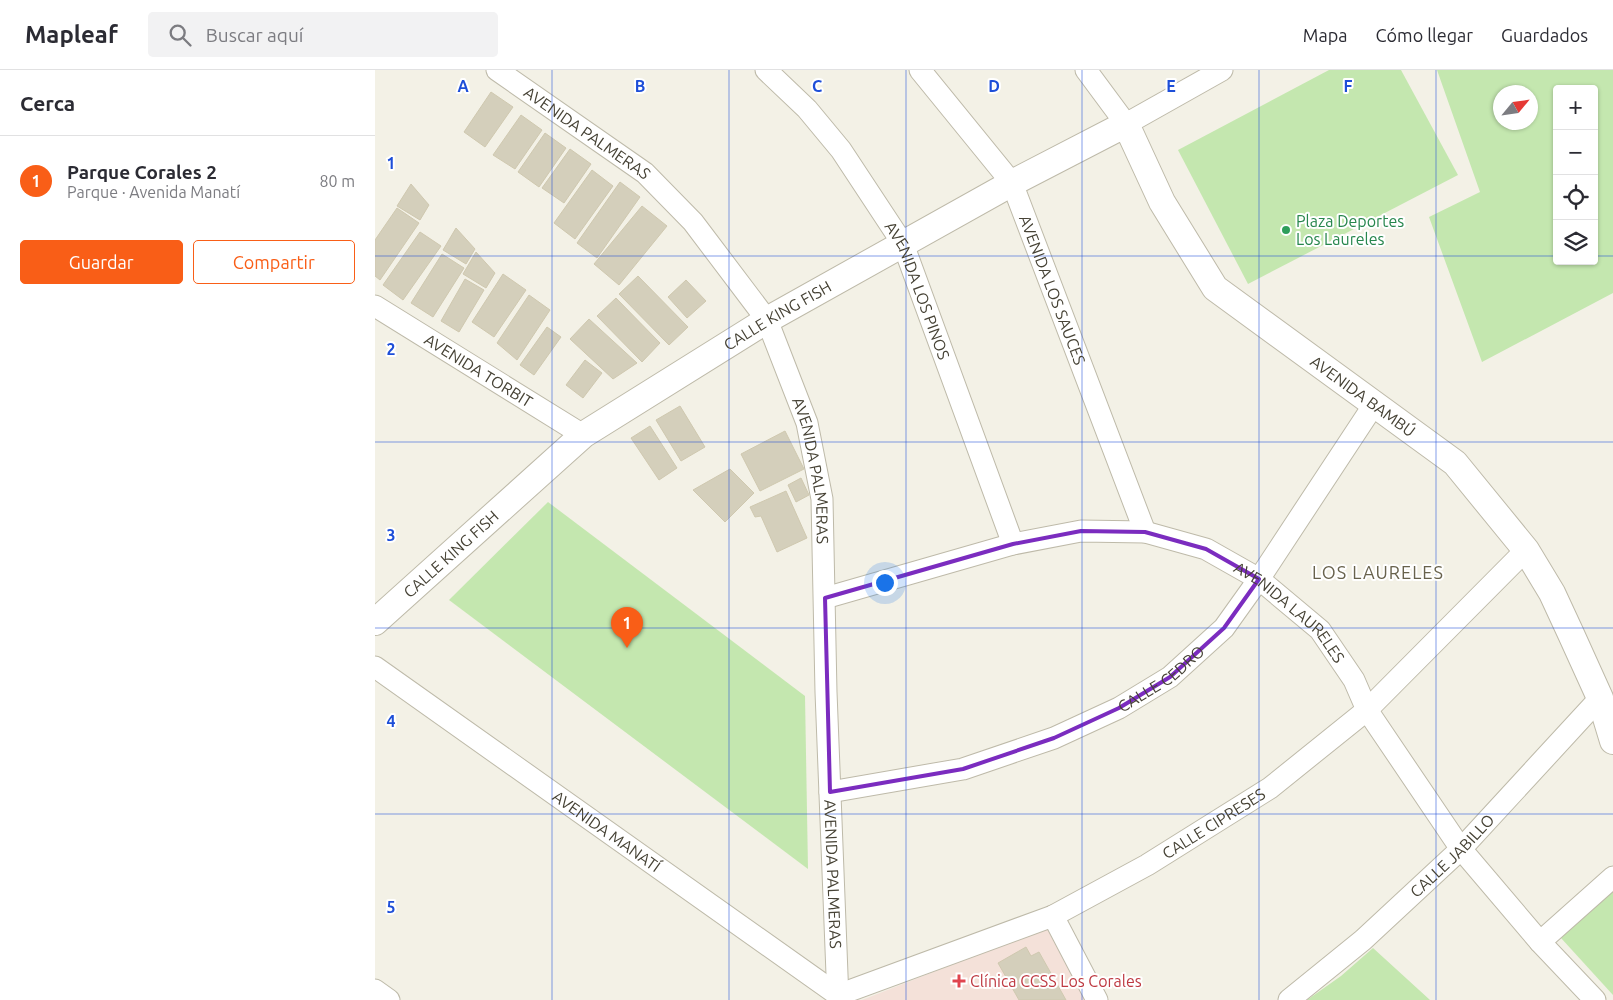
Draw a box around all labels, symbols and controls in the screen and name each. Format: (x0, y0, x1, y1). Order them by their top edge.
search box (148, 12, 498, 57)
text: Mapleaf (25, 21, 118, 48)
icon: search (166, 21, 194, 49)
text: Buscar aquí (206, 24, 303, 46)
text: Mapa (1303, 25, 1348, 45)
text: Cómo llegar (1376, 25, 1473, 45)
text: Guardados (1501, 25, 1588, 45)
text: A (457, 77, 469, 95)
text: B (635, 77, 645, 95)
text: C (812, 77, 822, 95)
text: D (988, 77, 1000, 95)
text: E (1166, 77, 1176, 95)
text: F (1344, 77, 1353, 95)
street label: AVENIDA PALMERAS (521, 83, 654, 182)
north arrow (1493, 85, 1538, 130)
map controls (1553, 85, 1598, 265)
button: + (1553, 85, 1598, 130)
text: Cerca (20, 91, 75, 115)
button: − (1553, 130, 1598, 175)
text: 1 (386, 154, 396, 172)
text: Parque Corales 2 (67, 161, 217, 183)
text: 1 (31, 172, 41, 190)
text: 80 m (319, 172, 355, 190)
button: locate (1553, 175, 1598, 220)
text: Parque · Avenida Manatí (67, 183, 240, 201)
place label: Plaza Deportes Los Laureles (1296, 212, 1404, 248)
street label: AVENIDA LOS SAUCES (1016, 213, 1089, 367)
street label: AVENIDA LOS PINOS (882, 218, 954, 362)
button: layers (1553, 220, 1598, 265)
marker: Plaza Deportes Los Laureles (1280, 224, 1292, 236)
button: Guardar (20, 240, 183, 284)
button: Compartir (193, 240, 355, 284)
street label: CALLE KING FISH (720, 277, 834, 354)
street label: AVENIDA TORBIT (421, 330, 536, 411)
text: 2 (386, 340, 396, 358)
street label: AVENIDA BAMBÚ (1307, 352, 1420, 440)
street label: AVENIDA PALMERAS (789, 395, 832, 544)
street label: CALLE KING FISH (400, 507, 502, 601)
text: 3 (386, 526, 396, 544)
street label: AVENIDA LAURELES (1231, 558, 1348, 666)
district label: LOS LAURELES (1312, 562, 1444, 582)
your location (872, 570, 898, 596)
pin: 1 (611, 607, 643, 648)
street label: CALLE CEDRO (1115, 642, 1208, 716)
text: 4 (386, 712, 396, 730)
street label: CALLE CIPRESES (1159, 784, 1268, 862)
street label: AVENIDA MANATÍ (549, 787, 666, 876)
street label: AVENIDA PALMERAS (821, 799, 845, 949)
street label: CALLE JABILLO (1406, 810, 1498, 901)
text: 5 (386, 898, 396, 916)
place label: Clínica CCSS Los Corales (970, 972, 1142, 990)
marker: Clínica CCSS Los Corales (952, 974, 966, 988)

